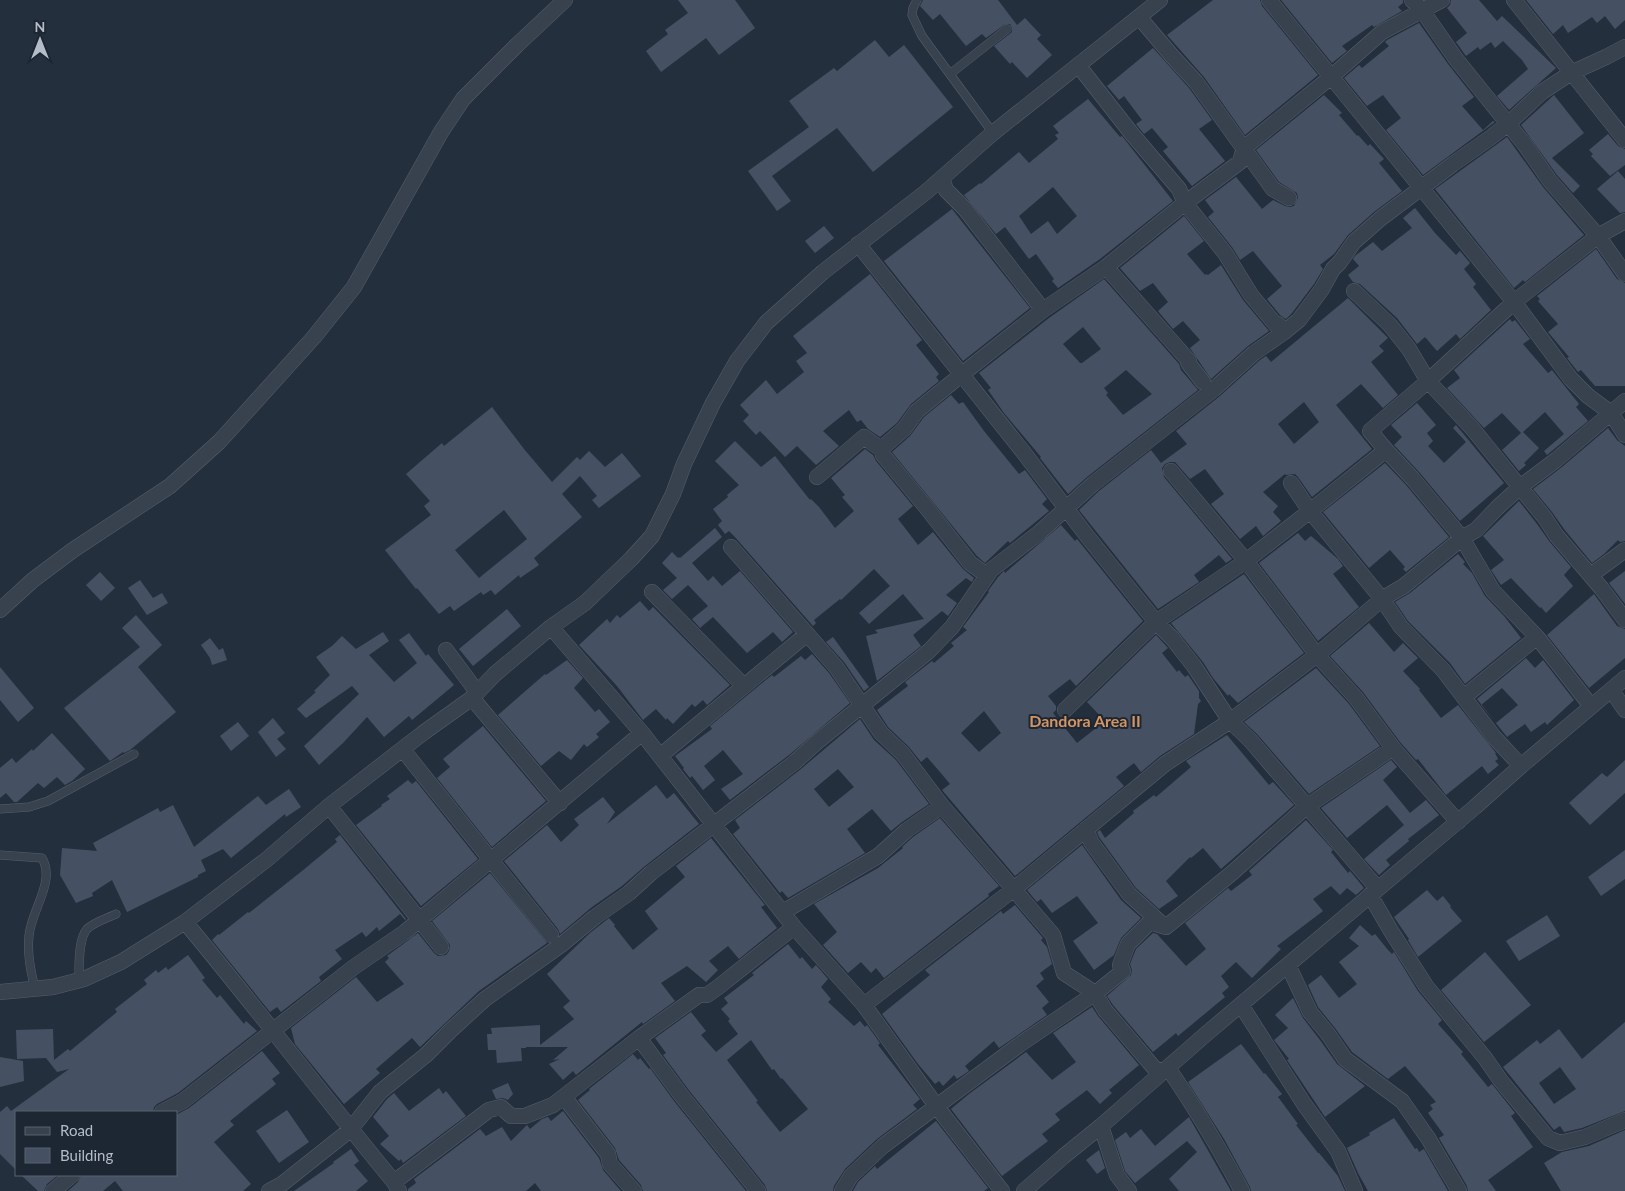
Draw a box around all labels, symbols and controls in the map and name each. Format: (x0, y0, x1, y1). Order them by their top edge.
north arrow (15, 15, 65, 65)
text: N (35, 18, 45, 35)
district label: Dandora Area II (1029, 711, 1141, 730)
legend (15, 1111, 178, 1176)
text: Road (60, 1121, 93, 1139)
text: Building (60, 1146, 113, 1164)

